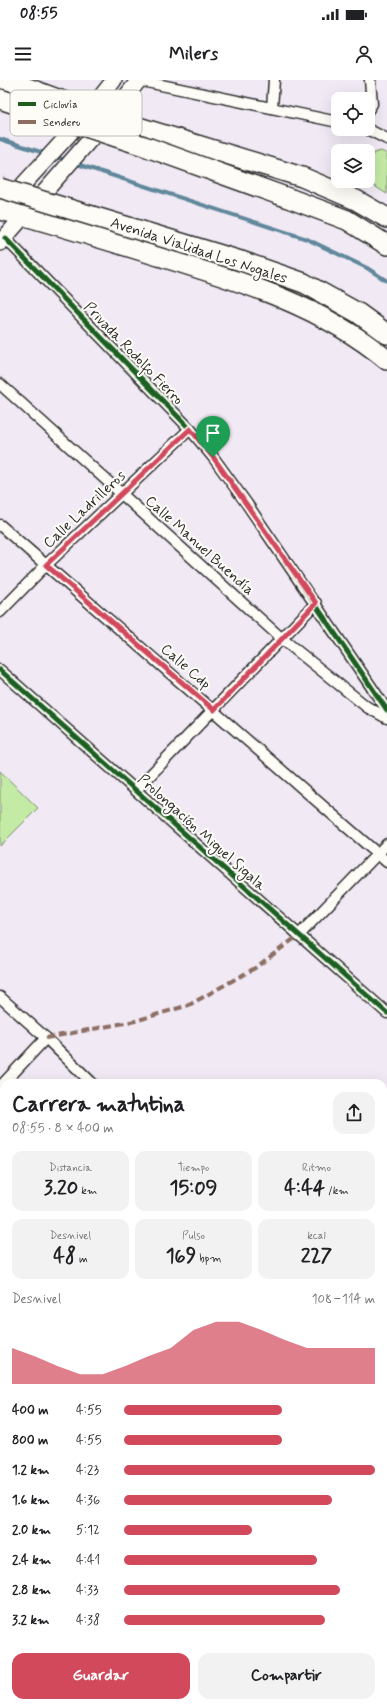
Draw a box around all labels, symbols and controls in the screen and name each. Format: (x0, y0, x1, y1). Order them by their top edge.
text: 08:55 (20, 4, 58, 24)
text: Milers (169, 42, 218, 66)
icon: menu (12, 43, 34, 65)
icon: person (353, 43, 375, 65)
legend (10, 90, 142, 136)
map controls (331, 92, 375, 188)
button: locate (331, 92, 375, 136)
text: Ciclovía (43, 98, 78, 112)
text: Sendero (43, 116, 80, 130)
button: layers (331, 144, 375, 188)
street label: Avenida Vialidad Los Nogales (107, 213, 290, 290)
street label: Privada Rodolfo Fierro (77, 298, 188, 411)
pin (196, 416, 230, 457)
icon: arrive (202, 422, 224, 444)
street label: Calle Ladrilleros (39, 466, 130, 553)
street label: Calle Manuel Buendía (140, 491, 258, 600)
street label: Calle Cdp (156, 639, 215, 694)
street label: Prolongación Miguel Sigala (132, 770, 270, 897)
text: Carrera matutina (12, 1091, 185, 1119)
button: share (333, 1092, 375, 1134)
text: 08:55 · 8 × 400 m (12, 1120, 114, 1137)
text: Distancia (49, 1161, 92, 1175)
text: Tiempo (178, 1161, 209, 1175)
text: Ritmo (302, 1161, 331, 1175)
text: 3.20 (44, 1175, 78, 1202)
text: 15:09 (169, 1175, 218, 1202)
text: 4:44 (284, 1175, 325, 1202)
text: km (78, 1184, 97, 1198)
text: /km (325, 1184, 349, 1198)
text: Desnivel (50, 1229, 91, 1243)
text: Pulso (182, 1229, 205, 1243)
text: kcal (307, 1229, 326, 1243)
text: 48 (53, 1243, 76, 1270)
text: 169 (166, 1243, 196, 1270)
text: 227 (301, 1243, 332, 1270)
text: m (76, 1252, 88, 1266)
text: bpm (196, 1252, 221, 1266)
text: Desnivel (12, 1291, 61, 1308)
text: 108–114 m (312, 1291, 375, 1308)
text: 400 m (12, 1402, 49, 1419)
text: 4:55 (76, 1402, 102, 1419)
text: 800 m (12, 1432, 48, 1449)
text: 4:55 (76, 1432, 102, 1449)
text: 1.2 km (12, 1462, 49, 1479)
text: 4:23 (76, 1462, 99, 1479)
text: 1.6 km (12, 1492, 50, 1509)
text: 4:36 (76, 1492, 100, 1509)
text: 2.0 km (12, 1522, 51, 1539)
text: 5:12 (76, 1522, 100, 1539)
text: 2.4 km (12, 1552, 51, 1569)
text: 4:41 (76, 1552, 100, 1569)
text: 2.8 km (12, 1582, 51, 1599)
text: 4:33 (76, 1582, 98, 1599)
text: 3.2 km (12, 1612, 49, 1629)
text: 4:38 (76, 1612, 100, 1629)
button: Guardar (12, 1653, 190, 1699)
button: Compartir (198, 1653, 375, 1699)

